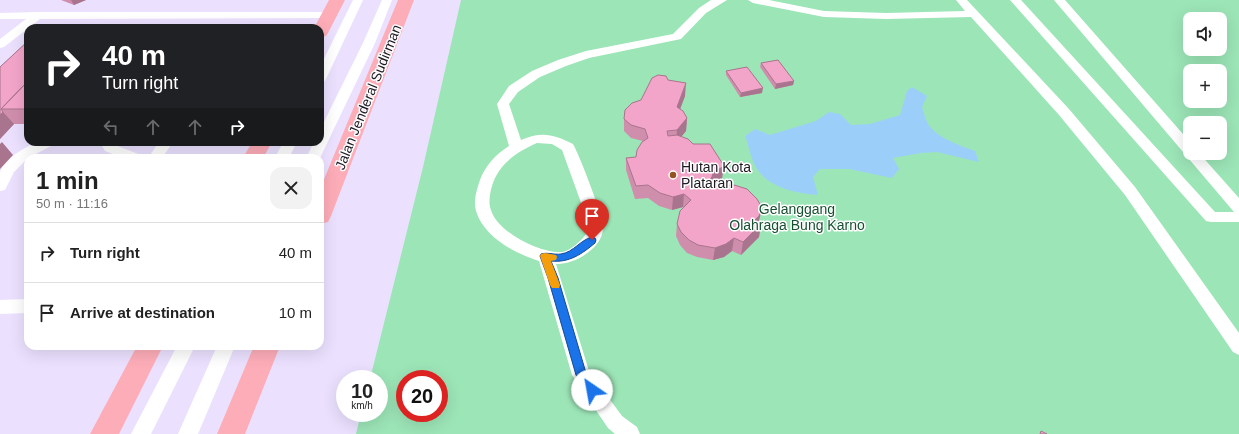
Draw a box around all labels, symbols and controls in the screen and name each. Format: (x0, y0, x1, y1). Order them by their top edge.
map controls (1183, 12, 1227, 160)
button: sound (1183, 12, 1227, 56)
street label: Jalan Jenderal Sudirman (332, 22, 404, 172)
icon: right (36, 40, 88, 92)
text: 40 m (102, 40, 166, 71)
button: + (1183, 64, 1227, 108)
text: Turn right (102, 73, 178, 93)
icon: left (100, 116, 122, 138)
icon: ahead (142, 116, 164, 138)
icon: ahead (184, 116, 206, 138)
icon: right (226, 116, 248, 138)
button: − (1183, 116, 1227, 160)
place label: Hutan Kota Plataran (681, 159, 751, 191)
text: 1 min (36, 167, 99, 194)
button: close (270, 167, 312, 209)
marker: Hutan Kota Plataran (668, 170, 678, 180)
text: 50 m · 11:16 (36, 196, 108, 211)
pin (575, 199, 609, 240)
park label: Gelanggang Olahraga Bung Karno (729, 201, 865, 233)
icon: arrive (581, 205, 603, 227)
icon: right (36, 242, 58, 264)
text: Turn right (70, 244, 140, 261)
text: 40 m (279, 244, 312, 261)
icon: arrive (36, 302, 58, 324)
text: Arrive at destination (70, 304, 215, 321)
text: 10 m (279, 304, 312, 321)
position arrow (571, 369, 613, 411)
speed limit sign: 20 (396, 370, 448, 422)
text: 10 (351, 380, 373, 402)
text: km/h (351, 400, 373, 411)

